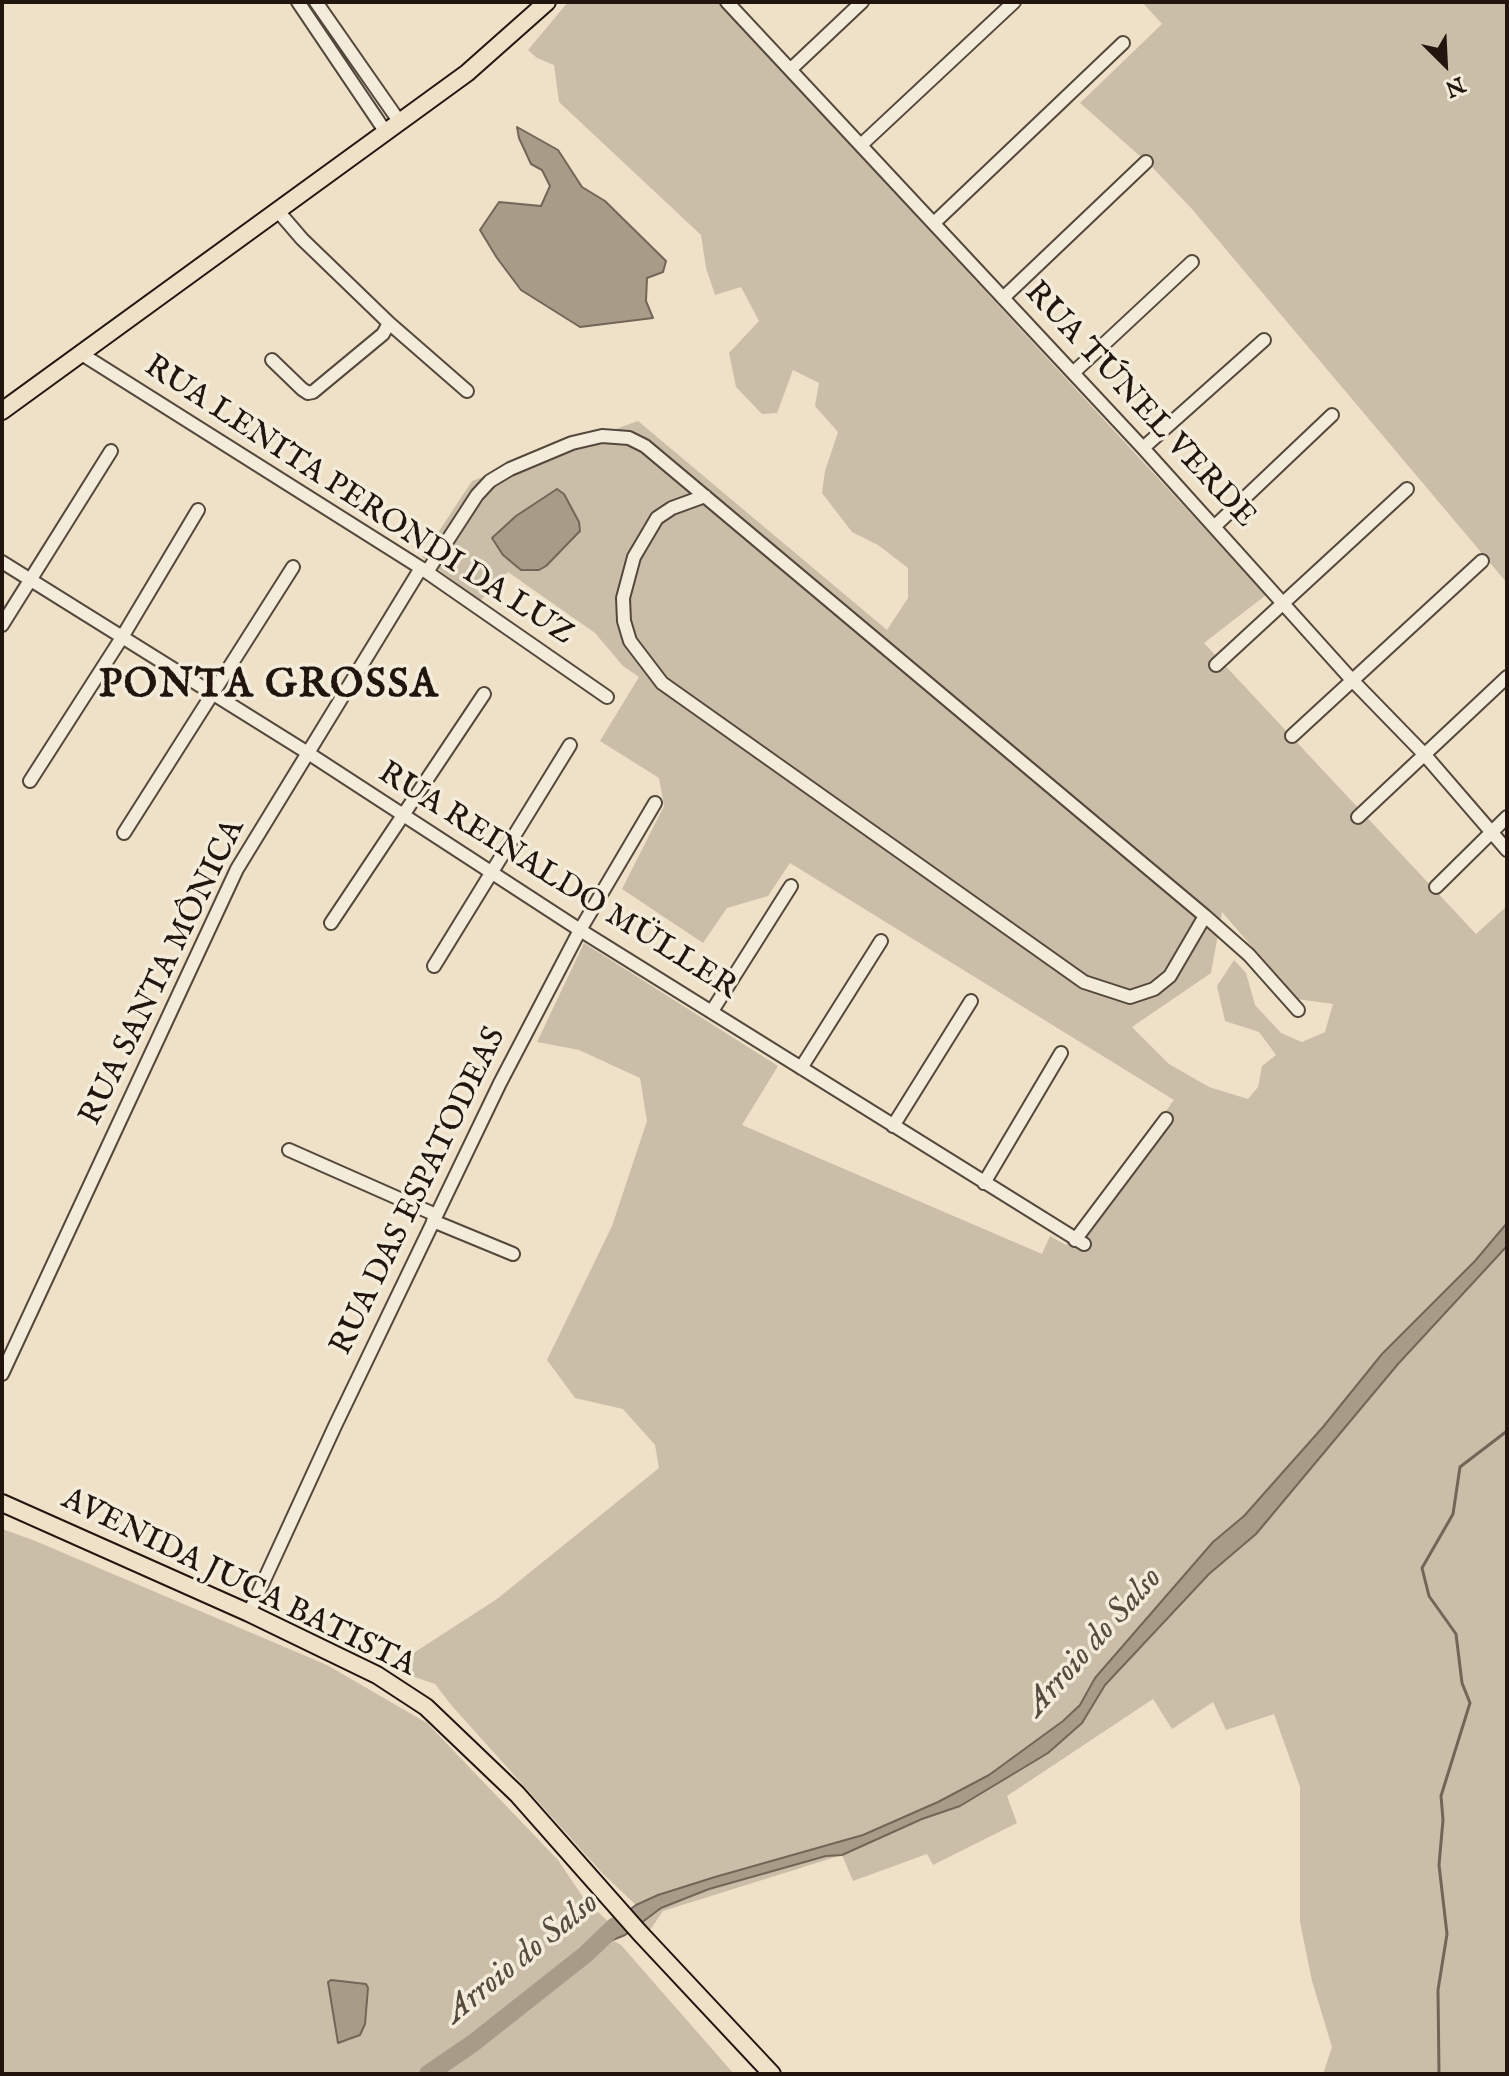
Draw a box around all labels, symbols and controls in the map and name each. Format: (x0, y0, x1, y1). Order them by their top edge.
north arrow (1405, 24, 1485, 104)
text: N (1440, 69, 1469, 103)
street label: RUA TÚNEL VERDE (1015, 275, 1263, 537)
street label: RUA LENITA PERONDI DA LUZ (136, 349, 580, 655)
district label: PONTA GROSSA (99, 664, 439, 712)
street label: RUA REINALDO MÜLLER (370, 755, 744, 1009)
street label: RUA SANTA MÔNICA (73, 814, 255, 1132)
street label: RUA DAS ESPATODEAS (324, 1022, 516, 1362)
street label: AVENIDA JUCA BATISTA (55, 1481, 421, 1687)
water label: Arroio do Salso (1017, 1560, 1173, 1726)
water label: Arroio do Salso (438, 1884, 608, 2034)

